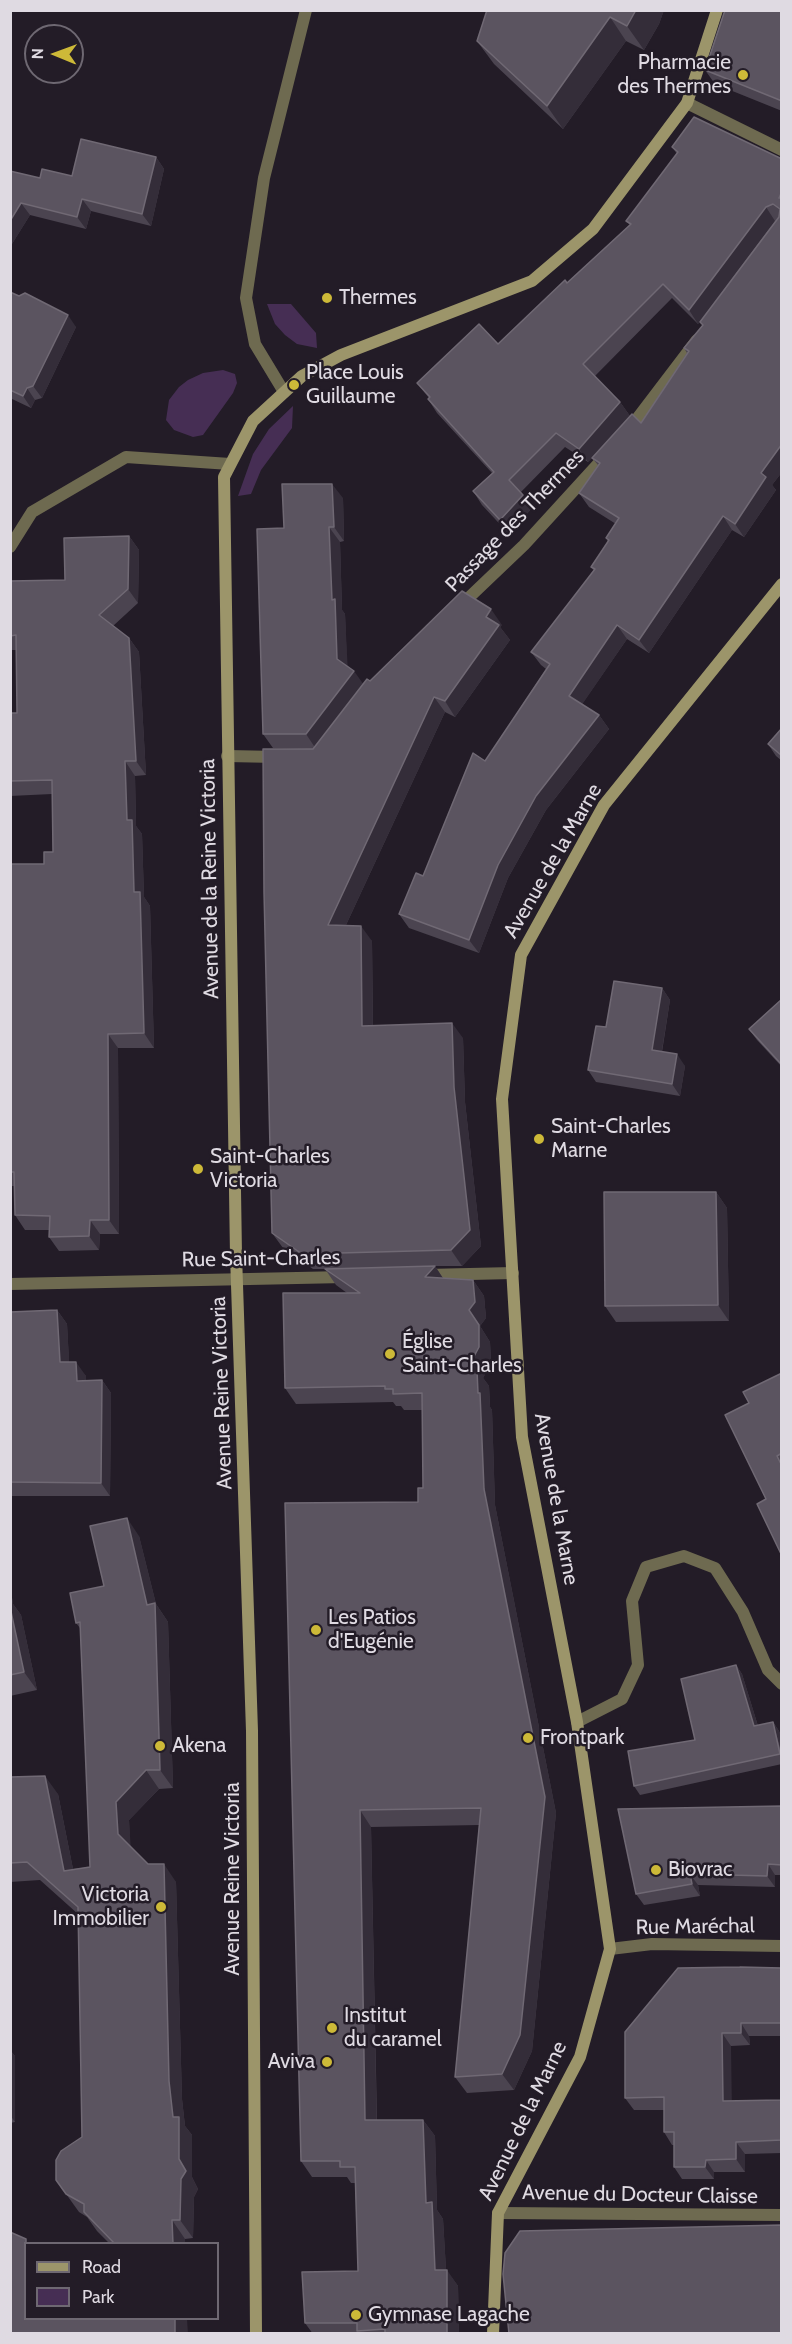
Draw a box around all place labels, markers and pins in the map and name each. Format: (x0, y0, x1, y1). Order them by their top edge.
place label: Pharmacie des Thermes (617, 50, 731, 100)
marker: Pharmacie des Thermes (736, 68, 750, 82)
place label: Thermes (339, 285, 417, 311)
marker: Thermes (320, 291, 334, 305)
place label: Place Louis Guillaume (306, 360, 404, 410)
marker: Place Louis Guillaume (287, 378, 301, 392)
place label: Saint-Charles Marne (551, 1114, 671, 1164)
marker: Saint-Charles Marne (532, 1132, 546, 1146)
place label: Saint-Charles Victoria (210, 1144, 330, 1194)
marker: Saint-Charles Victoria (191, 1162, 205, 1176)
place label: Église Saint-Charles (402, 1329, 522, 1379)
marker: Église Saint-Charles (383, 1347, 397, 1361)
place label: Les Patios d'Eugénie (328, 1605, 416, 1655)
marker: Les Patios d'Eugénie (309, 1623, 323, 1637)
place label: Frontpark (540, 1725, 624, 1751)
marker: Frontpark (521, 1731, 535, 1745)
place label: Akena (172, 1733, 226, 1759)
marker: Akena (153, 1739, 167, 1753)
place label: Biovrac (668, 1857, 733, 1883)
marker: Biovrac (649, 1863, 663, 1877)
place label: Victoria Immobilier (53, 1882, 149, 1932)
marker: Victoria Immobilier (154, 1900, 168, 1914)
place label: Institut du caramel (344, 2003, 442, 2053)
marker: Institut du caramel (325, 2021, 339, 2035)
place label: Aviva (268, 2049, 315, 2075)
marker: Aviva (320, 2055, 334, 2069)
place label: Gymnase Lagache (368, 2302, 530, 2328)
marker: Gymnase Lagache (349, 2308, 363, 2322)

